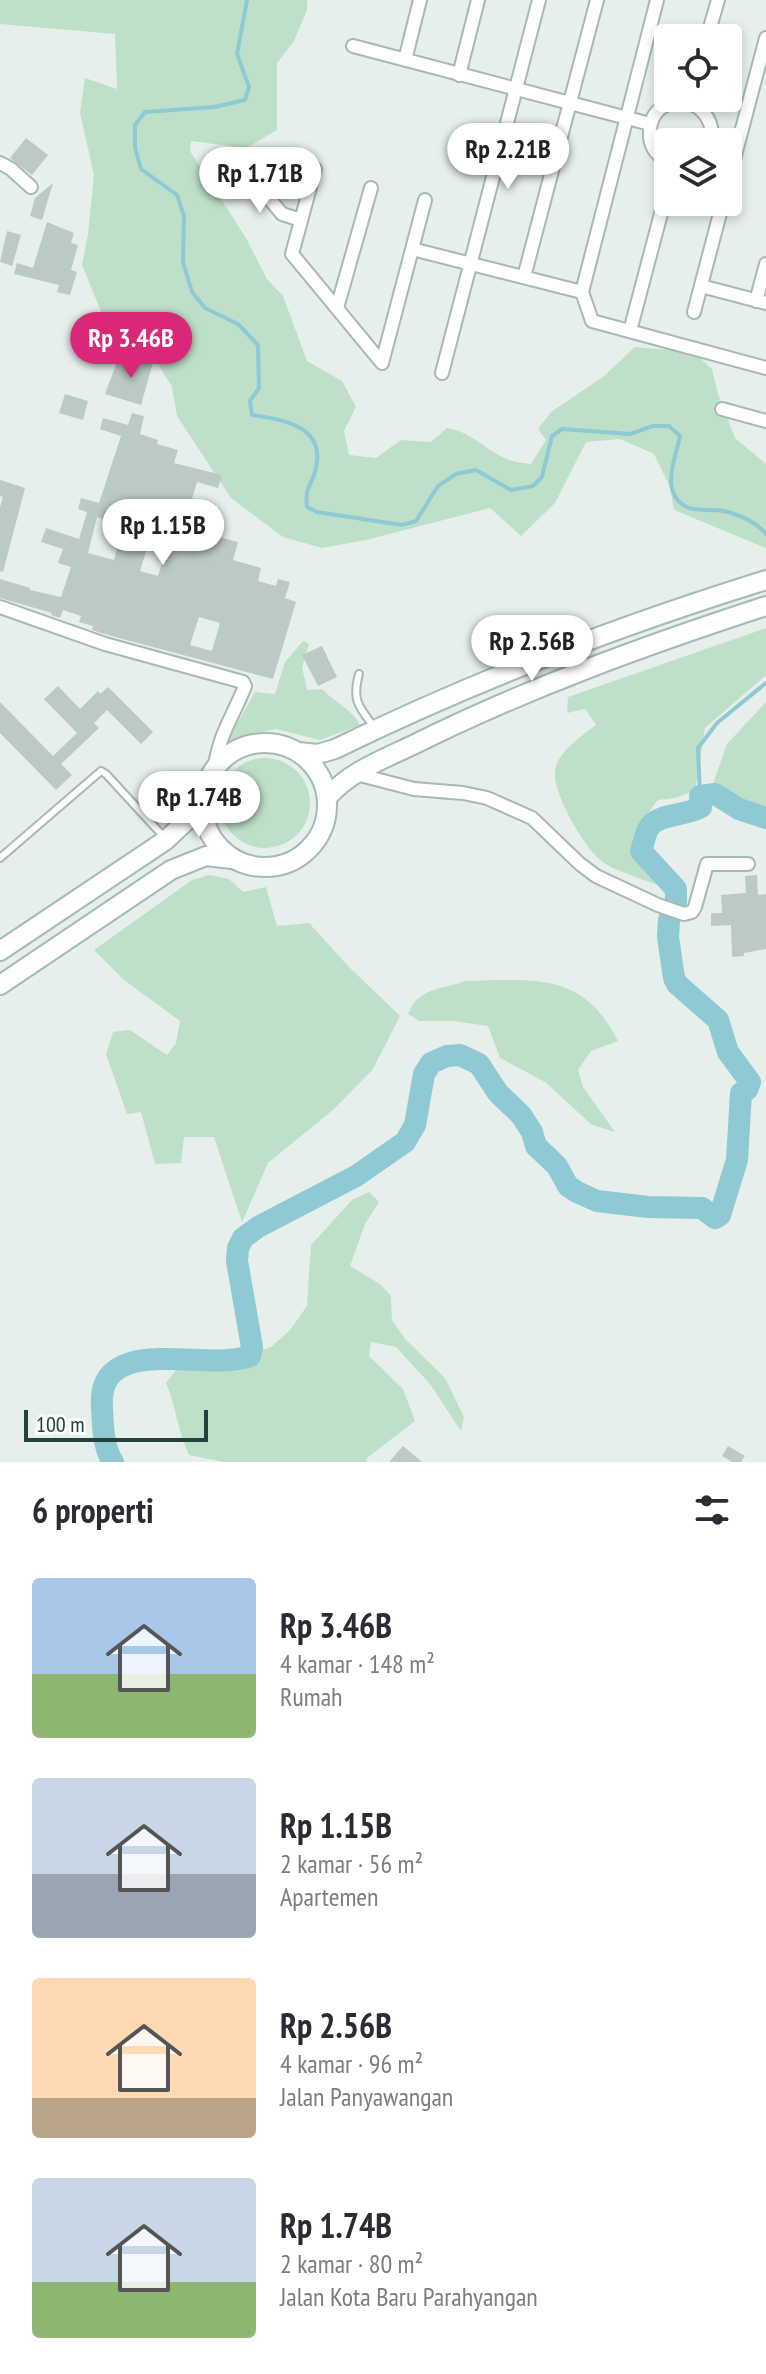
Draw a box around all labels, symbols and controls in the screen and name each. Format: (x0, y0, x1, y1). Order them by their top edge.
map controls (654, 24, 742, 216)
button: locate (654, 24, 742, 112)
pin: Rp 2.21B (425, 123, 591, 191)
button: layers (654, 128, 742, 216)
text: Rp 2.21B (465, 132, 551, 165)
pin: Rp 1.71B (177, 147, 343, 215)
text: Rp 1.71B (217, 156, 303, 189)
pin: Rp 3.46B (48, 312, 214, 380)
text: Rp 3.46B (88, 321, 174, 354)
pin: Rp 1.15B (80, 499, 246, 567)
text: Rp 1.15B (120, 508, 206, 541)
pin: Rp 2.56B (449, 615, 615, 683)
text: Rp 2.56B (489, 624, 575, 657)
pin: Rp 1.74B (116, 771, 282, 839)
text: Rp 1.74B (156, 780, 242, 813)
scale bar (24, 1406, 208, 1442)
text: 100 m (36, 1410, 85, 1438)
text: 6 properti (32, 1488, 154, 1532)
icon: filters (690, 1488, 734, 1532)
text: Rp 3.46B (280, 1603, 392, 1647)
icon: home (96, 1610, 192, 1706)
text: 4 kamar · 148 m² (280, 1647, 435, 1680)
text: Rumah (280, 1680, 343, 1713)
text: Rp 1.15B (280, 1803, 392, 1847)
icon: home (96, 1810, 192, 1906)
text: 2 kamar · 56 m² (280, 1847, 423, 1880)
text: Apartemen (280, 1880, 379, 1913)
text: Rp 2.56B (280, 2003, 392, 2047)
icon: home (96, 2010, 192, 2106)
text: 4 kamar · 96 m² (280, 2047, 423, 2080)
text: Jalan Panyawangan (280, 2080, 453, 2113)
text: Rp 1.74B (280, 2203, 392, 2247)
icon: home (96, 2210, 192, 2306)
text: 2 kamar · 80 m² (280, 2247, 423, 2280)
text: Jalan Kota Baru Parahyangan (280, 2280, 538, 2313)

